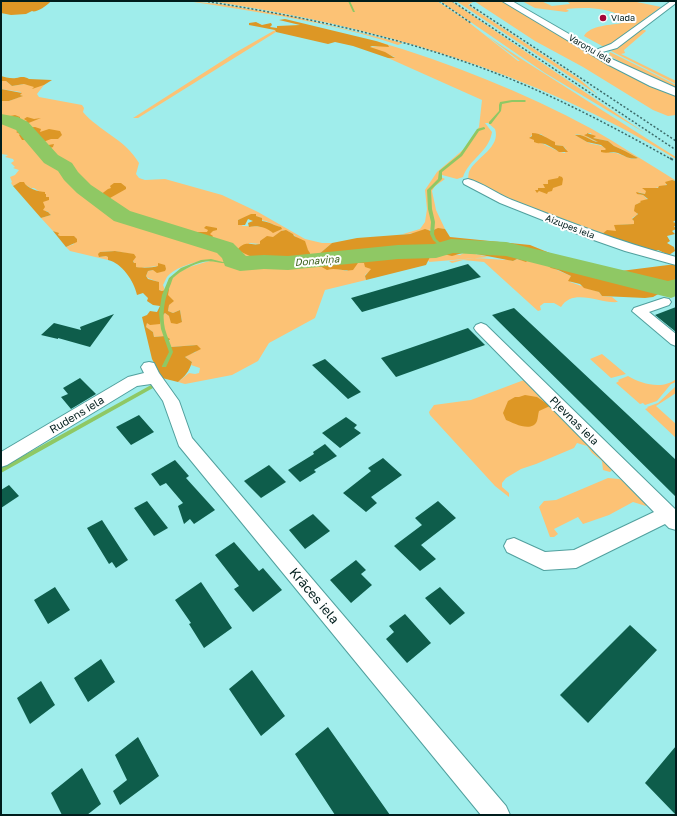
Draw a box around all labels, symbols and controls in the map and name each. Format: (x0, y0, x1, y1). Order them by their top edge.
marker: Viada (598, 13, 608, 23)
place label: Viada (611, 13, 635, 23)
street label: Varoņu iela (566, 32, 614, 66)
street label: Aizupes iela (544, 213, 596, 241)
water label: Donaviņa (294, 253, 340, 269)
street label: Rudens iela (47, 394, 107, 436)
street label: Pļevnas iela (547, 394, 601, 448)
street label: Krāces iela (286, 565, 342, 627)

